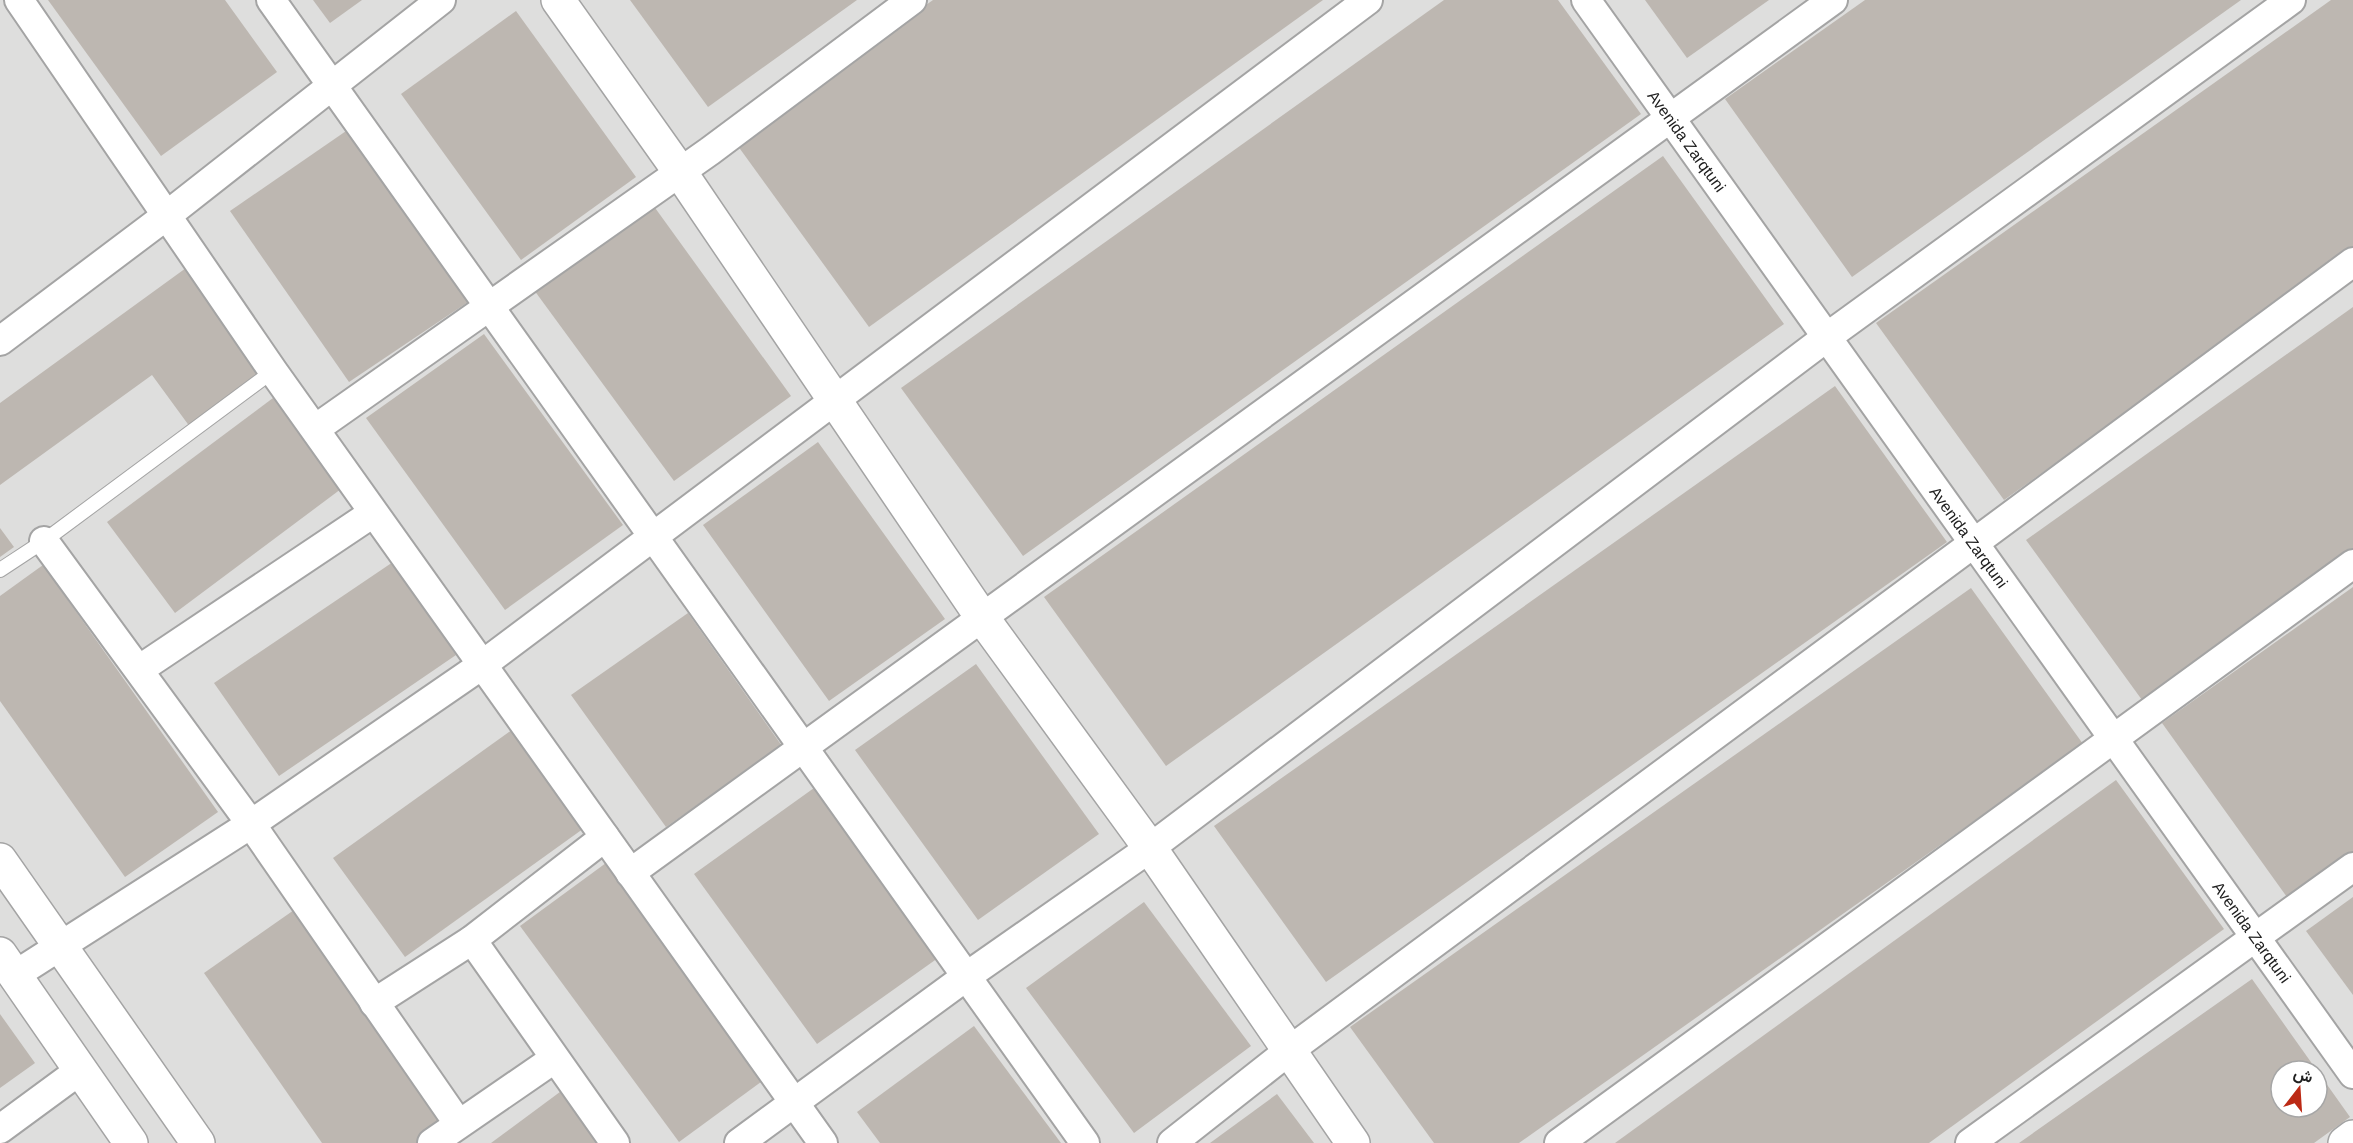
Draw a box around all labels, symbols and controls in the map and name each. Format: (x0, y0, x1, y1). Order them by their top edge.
street label: Avenida Zarqtuni (1644, 87, 1729, 195)
street label: Avenida Zarqtuni (1926, 483, 2011, 591)
street label: Avenida Zarqtuni (2209, 878, 2294, 986)
north arrow (2269, 1059, 2329, 1119)
text: ش (2291, 1064, 2315, 1087)

